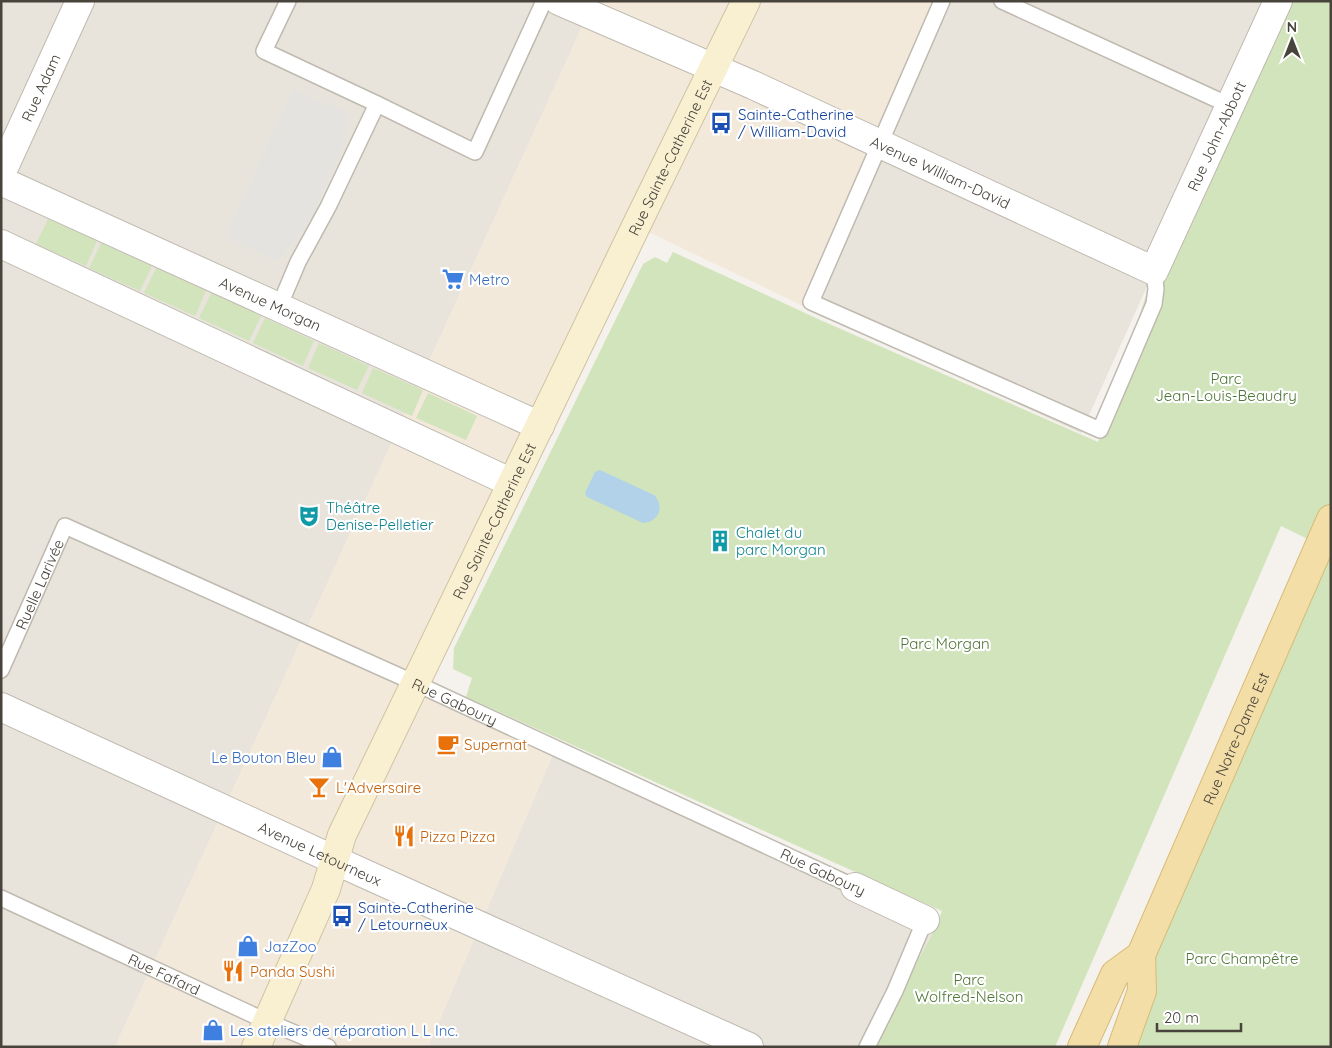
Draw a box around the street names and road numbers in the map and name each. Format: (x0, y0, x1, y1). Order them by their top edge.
street label: Rue Adam (17, 51, 64, 125)
street label: Rue Sainte-Catherine Est (623, 76, 716, 239)
street label: Rue John-Abbott (1183, 78, 1249, 194)
street label: Avenue William-David (868, 131, 1013, 213)
street label: Avenue Morgan (217, 272, 324, 335)
street label: Rue Sainte-Catherine Est (448, 439, 540, 602)
street label: Ruelle Larivée (11, 536, 68, 632)
street label: Rue Notre-Dame Est (1198, 669, 1273, 807)
street label: Rue Gaboury (409, 674, 500, 729)
street label: Avenue Letourneux (256, 817, 385, 890)
street label: Rue Gaboury (777, 844, 869, 900)
street label: Rue Fafard (125, 949, 203, 999)

